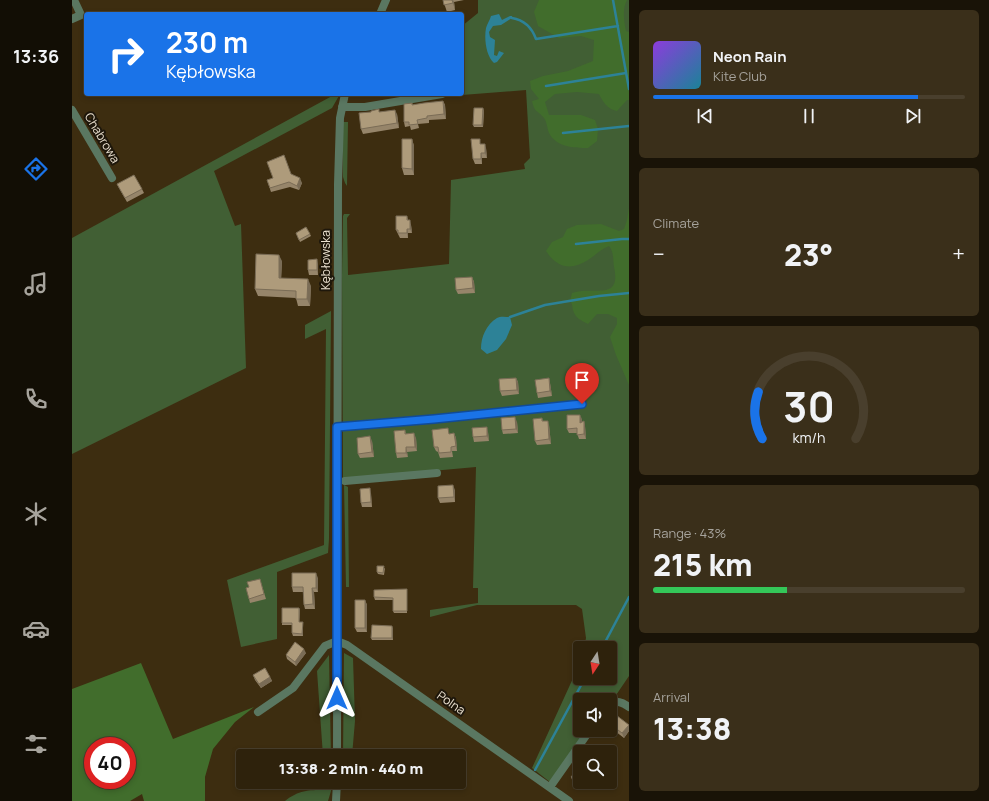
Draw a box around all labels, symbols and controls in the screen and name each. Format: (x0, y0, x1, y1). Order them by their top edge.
text: 230 m (166, 23, 248, 61)
icon: right (100, 28, 152, 80)
text: 13:36 (13, 44, 59, 68)
text: Neon Rain (713, 46, 787, 67)
text: Kębłowska (166, 59, 256, 83)
text: Kite Club (713, 67, 767, 85)
icon: previous (694, 105, 716, 127)
icon: pause (798, 105, 820, 127)
icon: next (902, 105, 924, 127)
street label: Chabrowa (81, 109, 124, 166)
icon: directions (22, 155, 50, 183)
text: Climate (653, 214, 699, 232)
street label: Kębłowska (317, 230, 334, 290)
text: 23° (784, 234, 833, 275)
text: − (653, 239, 665, 269)
text: + (952, 239, 965, 269)
icon: music (22, 270, 50, 298)
pin (565, 363, 599, 404)
icon: arrive (571, 369, 593, 391)
text: 30 (783, 377, 835, 433)
icon: phone (22, 385, 50, 413)
text: km/h (792, 427, 826, 446)
icon: climate (22, 500, 50, 528)
text: Range · 43% (653, 524, 726, 542)
text: 215 km (653, 544, 752, 585)
icon: car (22, 615, 50, 643)
north arrow (573, 641, 617, 685)
map controls (573, 641, 617, 789)
position arrow (316, 677, 358, 719)
street label: Polna (434, 687, 469, 718)
text: Arrival (653, 688, 690, 706)
button: sound (573, 693, 617, 737)
text: 13:38 (653, 708, 731, 749)
icon: filters (22, 730, 50, 758)
speed limit sign: 40 (84, 737, 136, 789)
button: search (573, 745, 617, 789)
text: 13:38 · 2 min · 440 m (279, 758, 423, 779)

